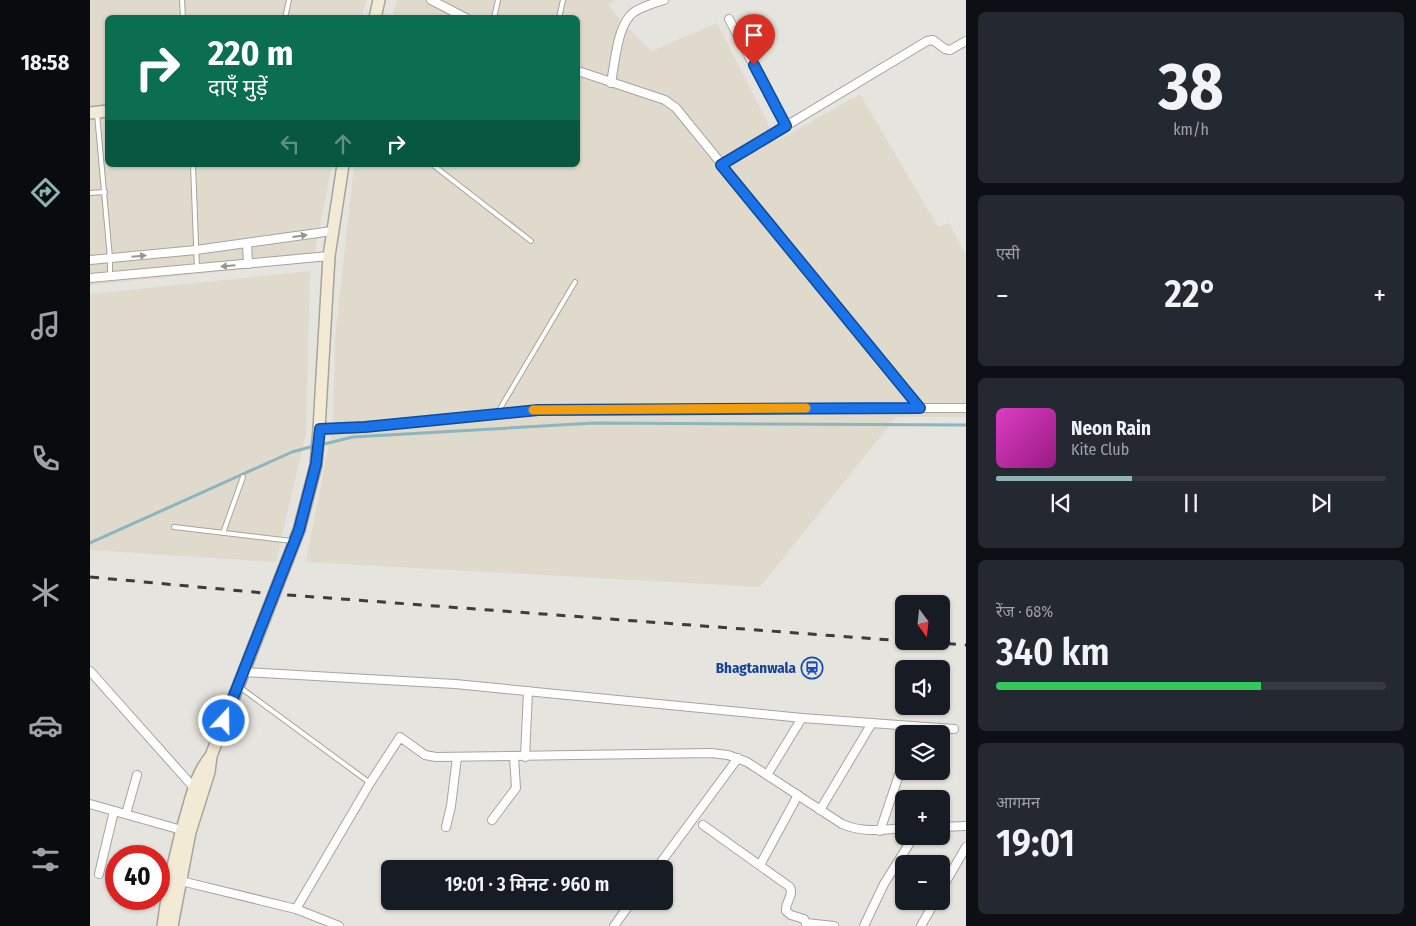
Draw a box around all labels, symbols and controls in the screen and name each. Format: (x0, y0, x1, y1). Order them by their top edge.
pin (733, 14, 775, 65)
icon: arrive (740, 21, 768, 49)
text: 220 m (208, 32, 294, 74)
icon: right (125, 35, 190, 100)
text: 38 (1158, 48, 1224, 126)
text: 18:58 (21, 49, 69, 76)
text: दाएँ मुड़ें (208, 74, 268, 101)
text: km/h (1173, 120, 1209, 139)
icon: left (276, 130, 304, 158)
icon: ahead (329, 130, 357, 158)
icon: right (382, 130, 410, 158)
icon: directions (28, 175, 63, 210)
one-way arrow (292, 231, 308, 239)
text: एसी (996, 244, 1020, 263)
one-way arrow (131, 252, 147, 260)
one-way arrow (220, 262, 236, 270)
text: 22° (1165, 271, 1217, 317)
text: − (996, 279, 1009, 312)
text: + (1373, 279, 1386, 312)
icon: music (28, 308, 63, 343)
text: Neon Rain (1071, 417, 1151, 440)
text: Kite Club (1071, 440, 1129, 459)
icon: phone (28, 441, 63, 476)
icon: previous (1047, 489, 1075, 517)
icon: pause (1177, 489, 1205, 517)
icon: next (1307, 489, 1335, 517)
icon: climate (28, 575, 63, 610)
north arrow (895, 595, 950, 650)
map controls (895, 595, 950, 910)
text: रेंज · 68% (996, 602, 1053, 621)
text: 340 km (996, 629, 1110, 675)
station icon: Bhagtanwala (800, 656, 824, 680)
place label: Bhagtanwala (716, 659, 797, 677)
button: sound (895, 660, 950, 715)
position arrow (197, 694, 249, 746)
icon: car (28, 708, 63, 743)
button: layers (895, 725, 950, 780)
button: + (895, 790, 950, 845)
text: आगमन (996, 793, 1040, 812)
text: 19:01 (996, 820, 1075, 866)
icon: filters (28, 842, 63, 877)
speed limit sign: 40 (105, 845, 170, 910)
button: − (895, 855, 950, 910)
text: 19:01 · 3 मिनट · 960 m (445, 873, 609, 896)

